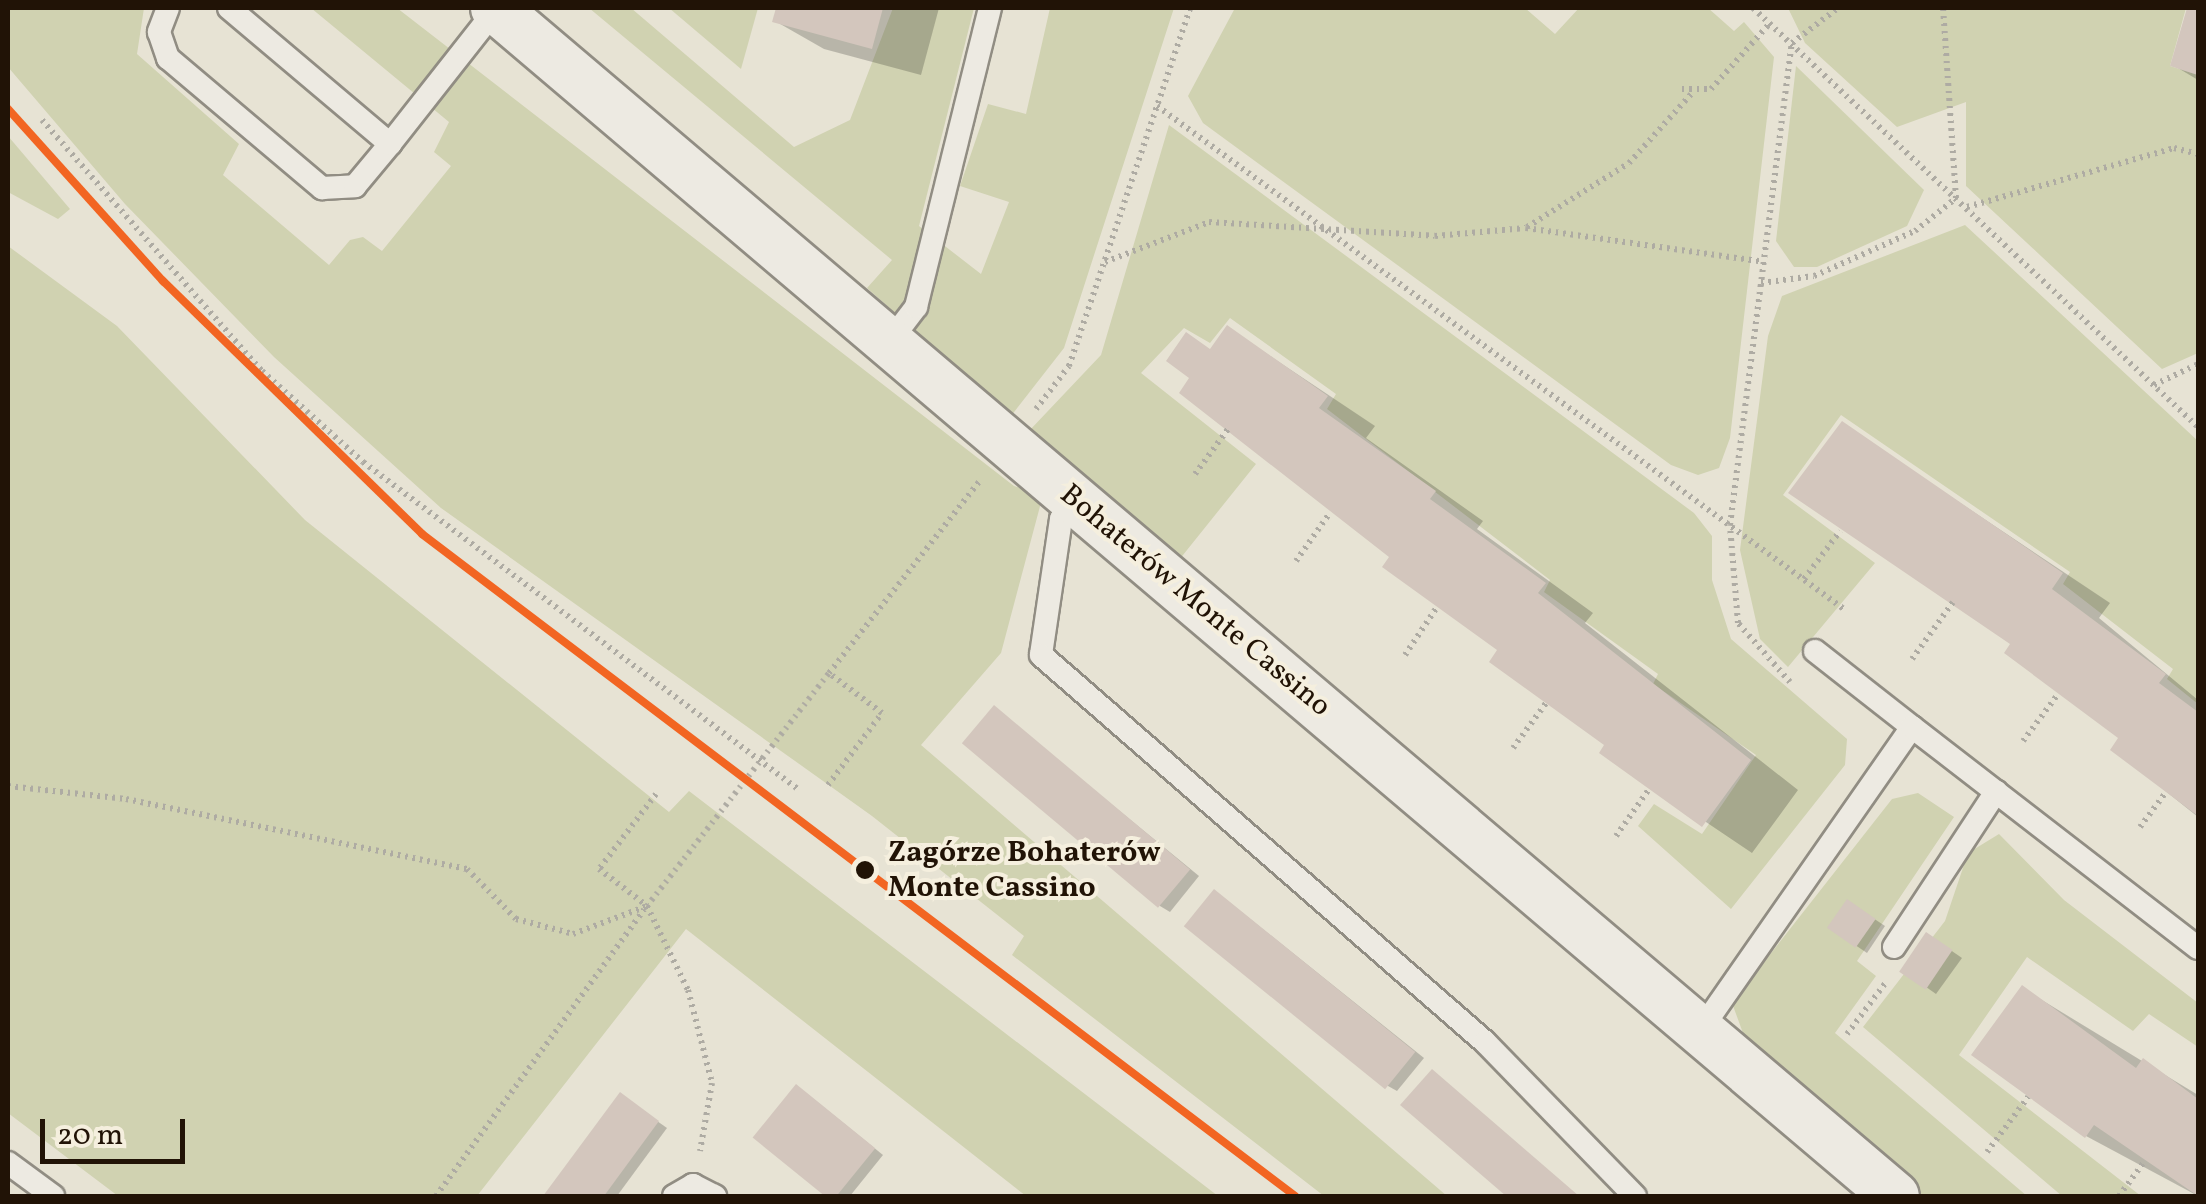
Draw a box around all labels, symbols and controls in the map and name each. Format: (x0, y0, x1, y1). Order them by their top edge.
street label: Bohaterów Monte Cassino (1052, 477, 1338, 725)
place label: Zagórze Bohaterów Monte Cassino (888, 835, 1161, 906)
marker: Zagórze Bohaterów Monte Cassino (852, 857, 878, 883)
scale bar (45, 1099, 190, 1161)
text: 20 m (57, 1115, 123, 1157)

